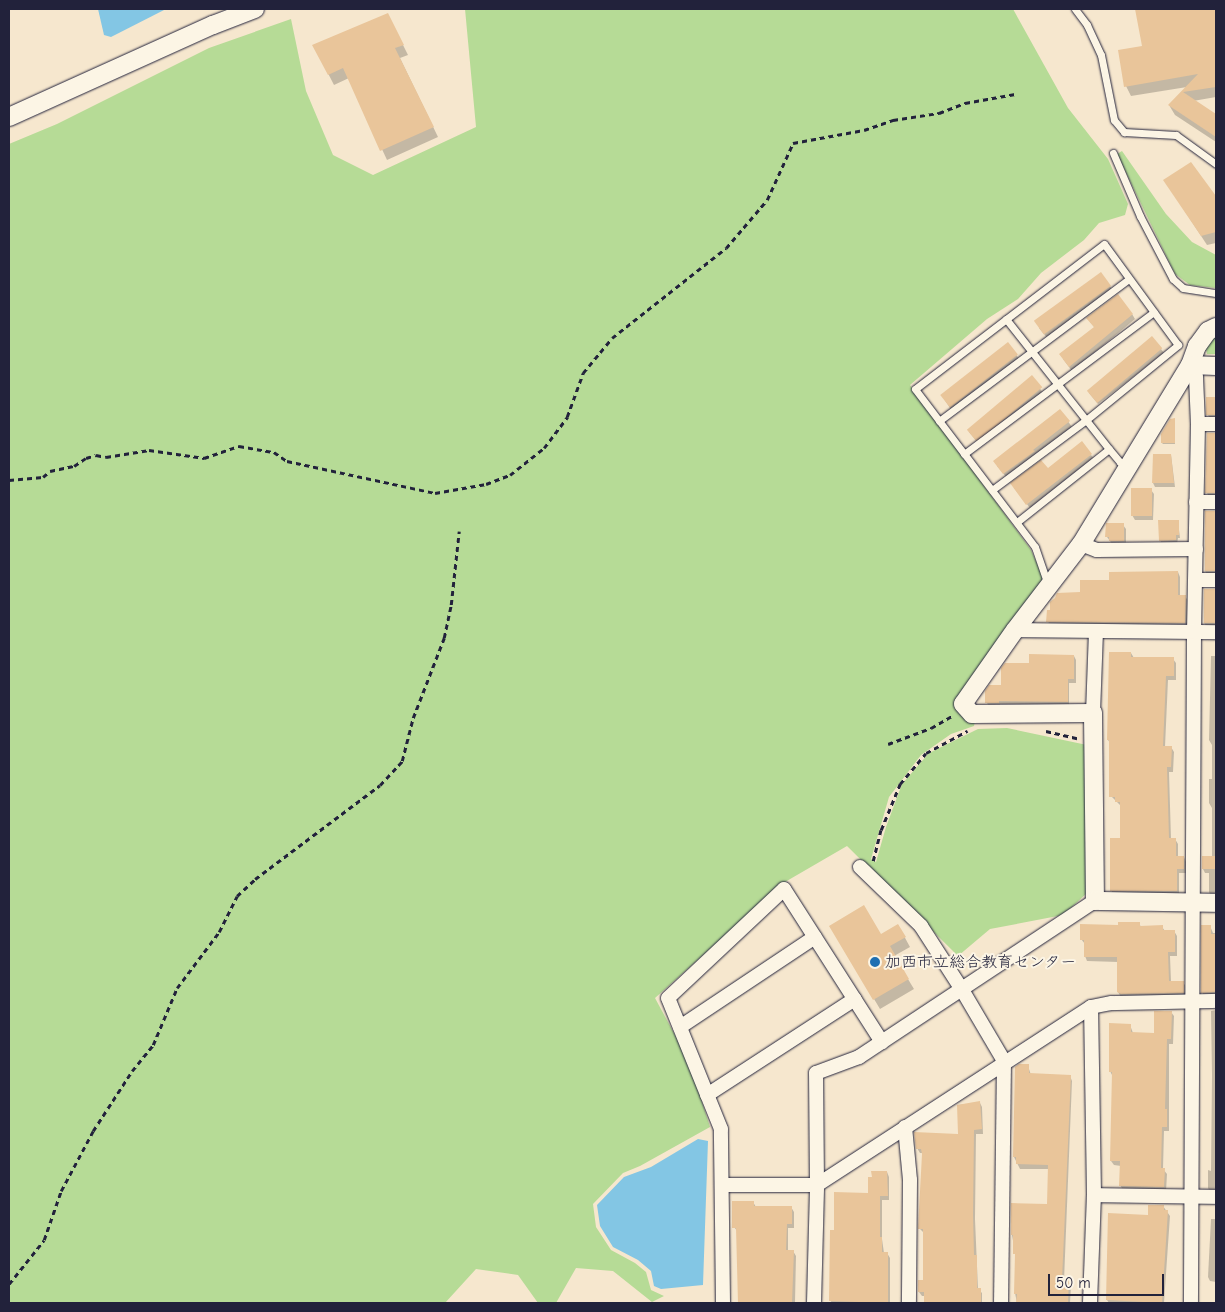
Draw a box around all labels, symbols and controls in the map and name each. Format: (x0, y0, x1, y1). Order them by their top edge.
place label: 加西市立総合教育センター (885, 952, 1077, 972)
marker: 加西市立総合教育センター (869, 956, 881, 968)
scale bar (1050, 1264, 1166, 1296)
text: 50 m (1056, 1274, 1091, 1292)

